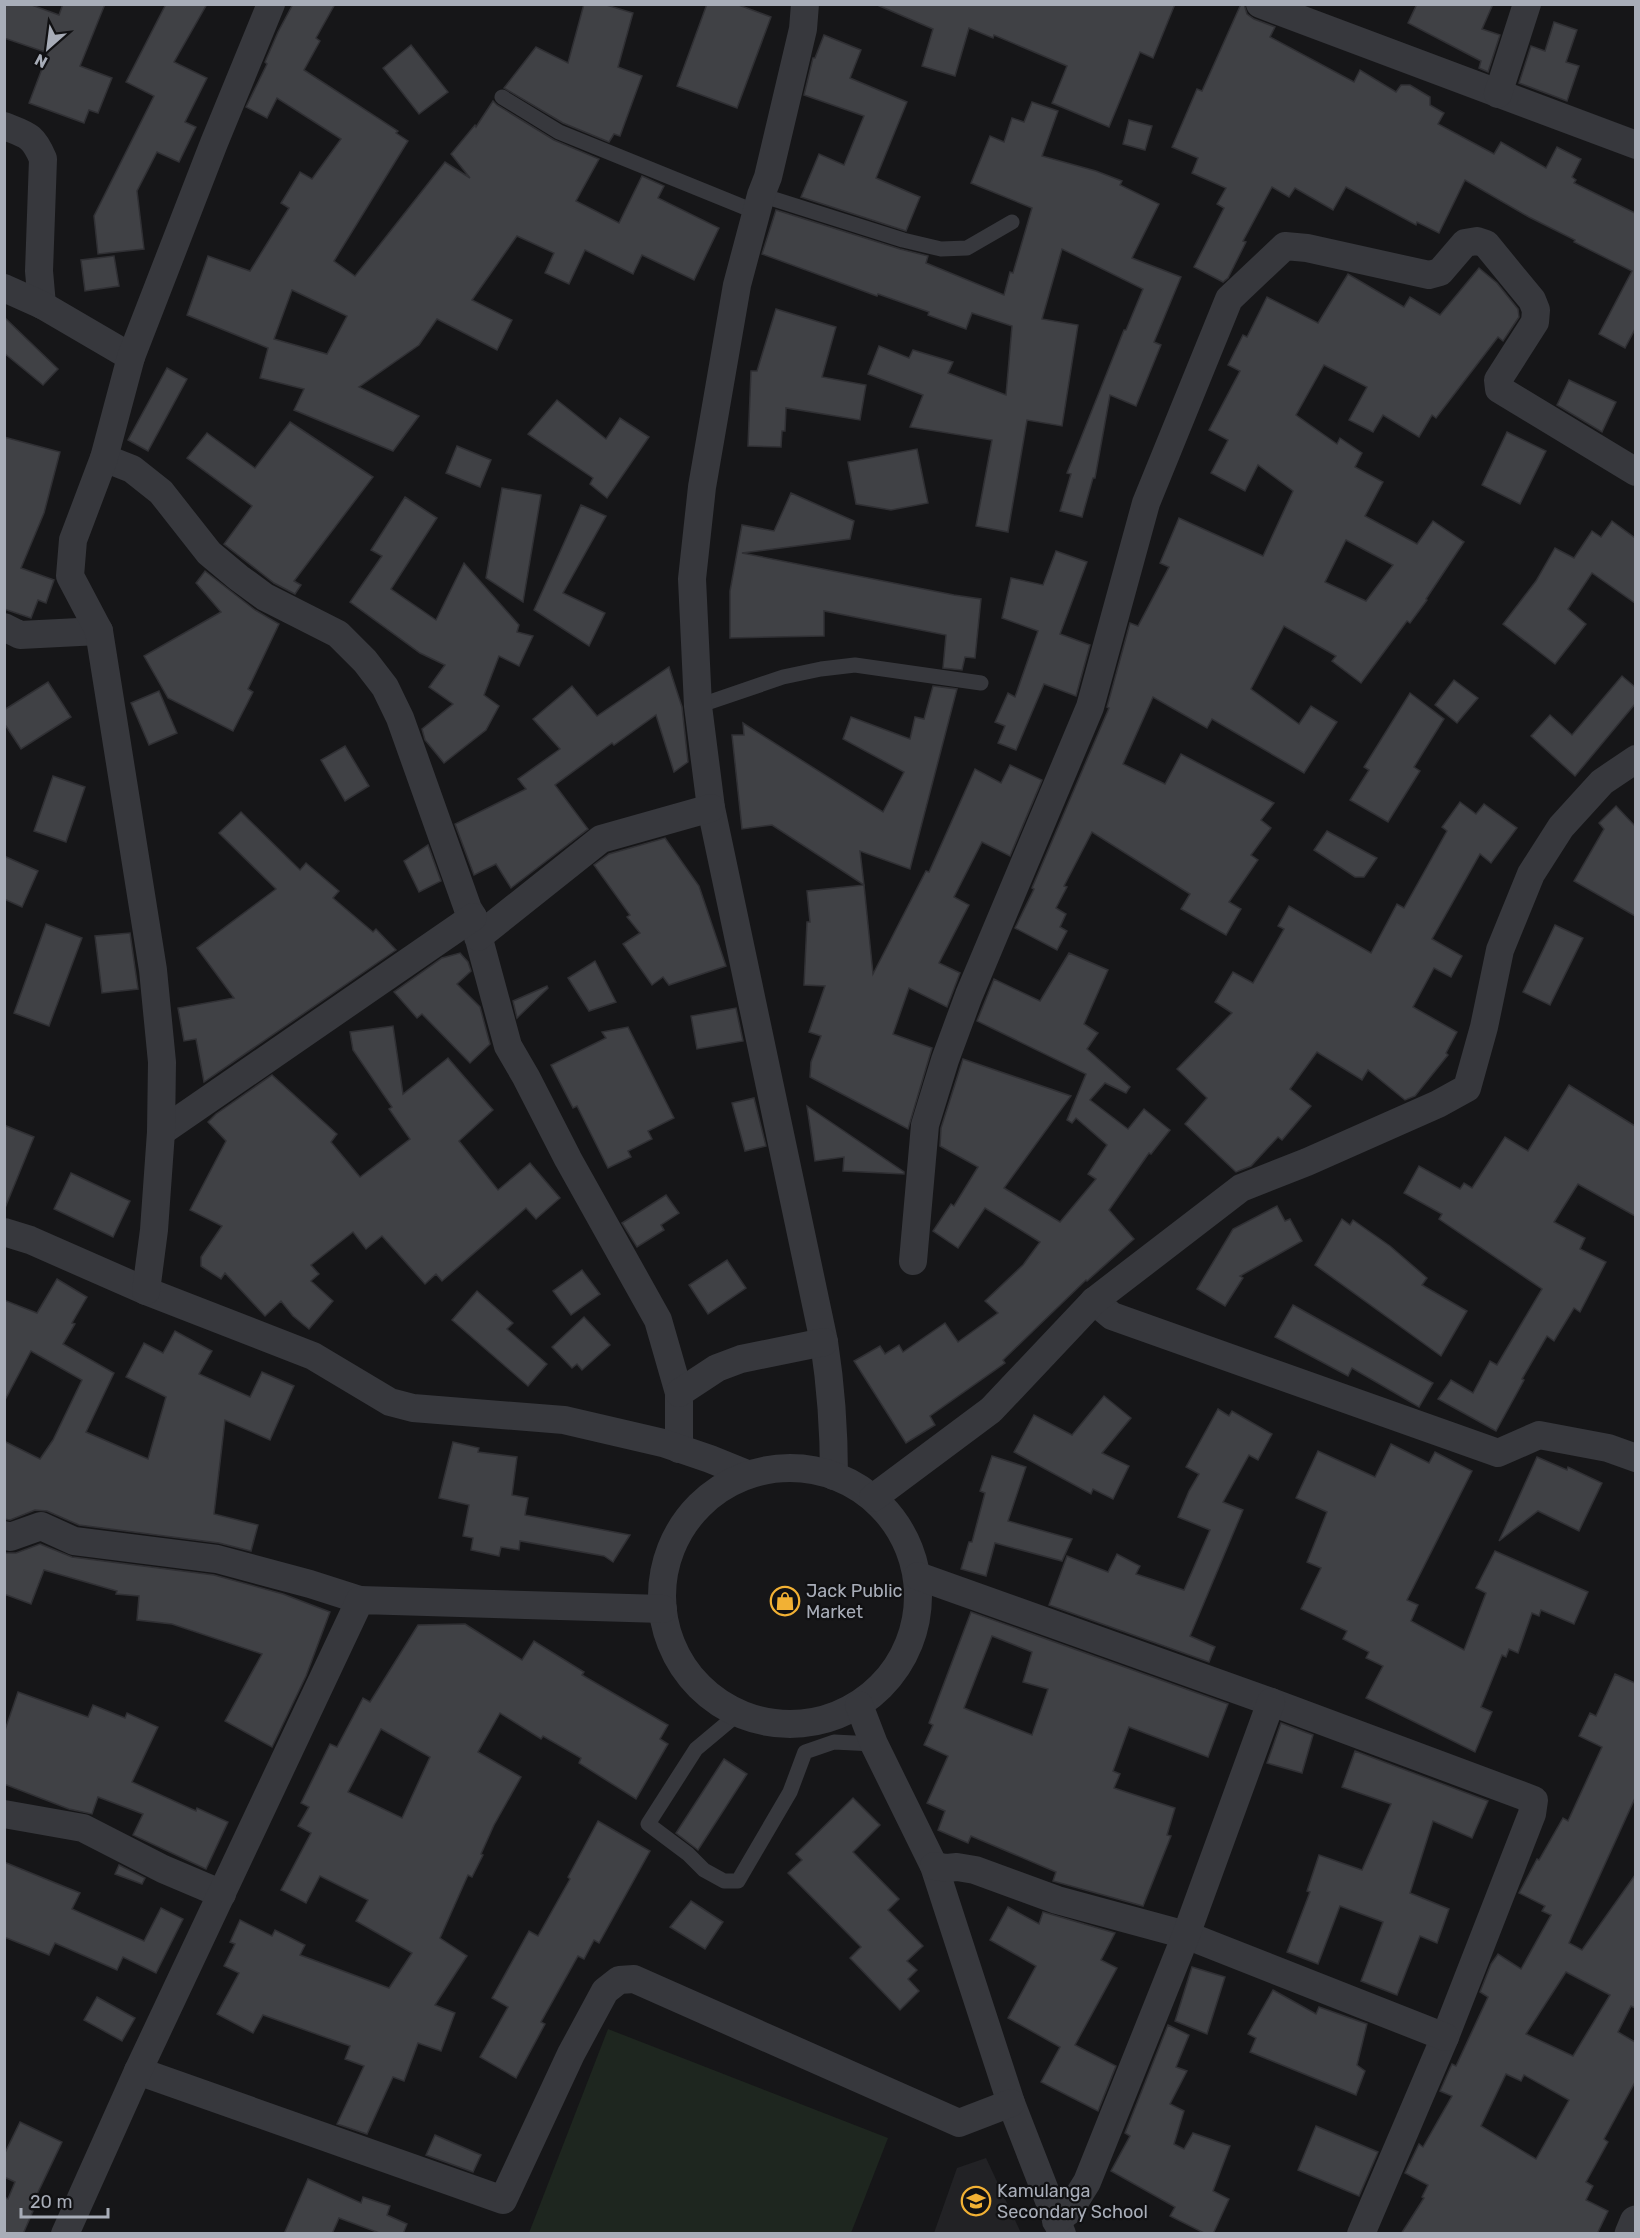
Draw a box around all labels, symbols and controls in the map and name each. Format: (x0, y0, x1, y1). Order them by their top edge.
north arrow (18, 18, 78, 78)
text: N (32, 50, 51, 72)
place label: Jack Public Market (806, 1580, 903, 1623)
shop icon: Jack Public Market (769, 1585, 801, 1617)
place label: Kamulanga Secondary School (997, 2180, 1148, 2223)
scale bar (21, 2181, 108, 2219)
school or university icon: Kamulanga Secondary School (960, 2185, 992, 2217)
text: 20 m (30, 2191, 72, 2213)

